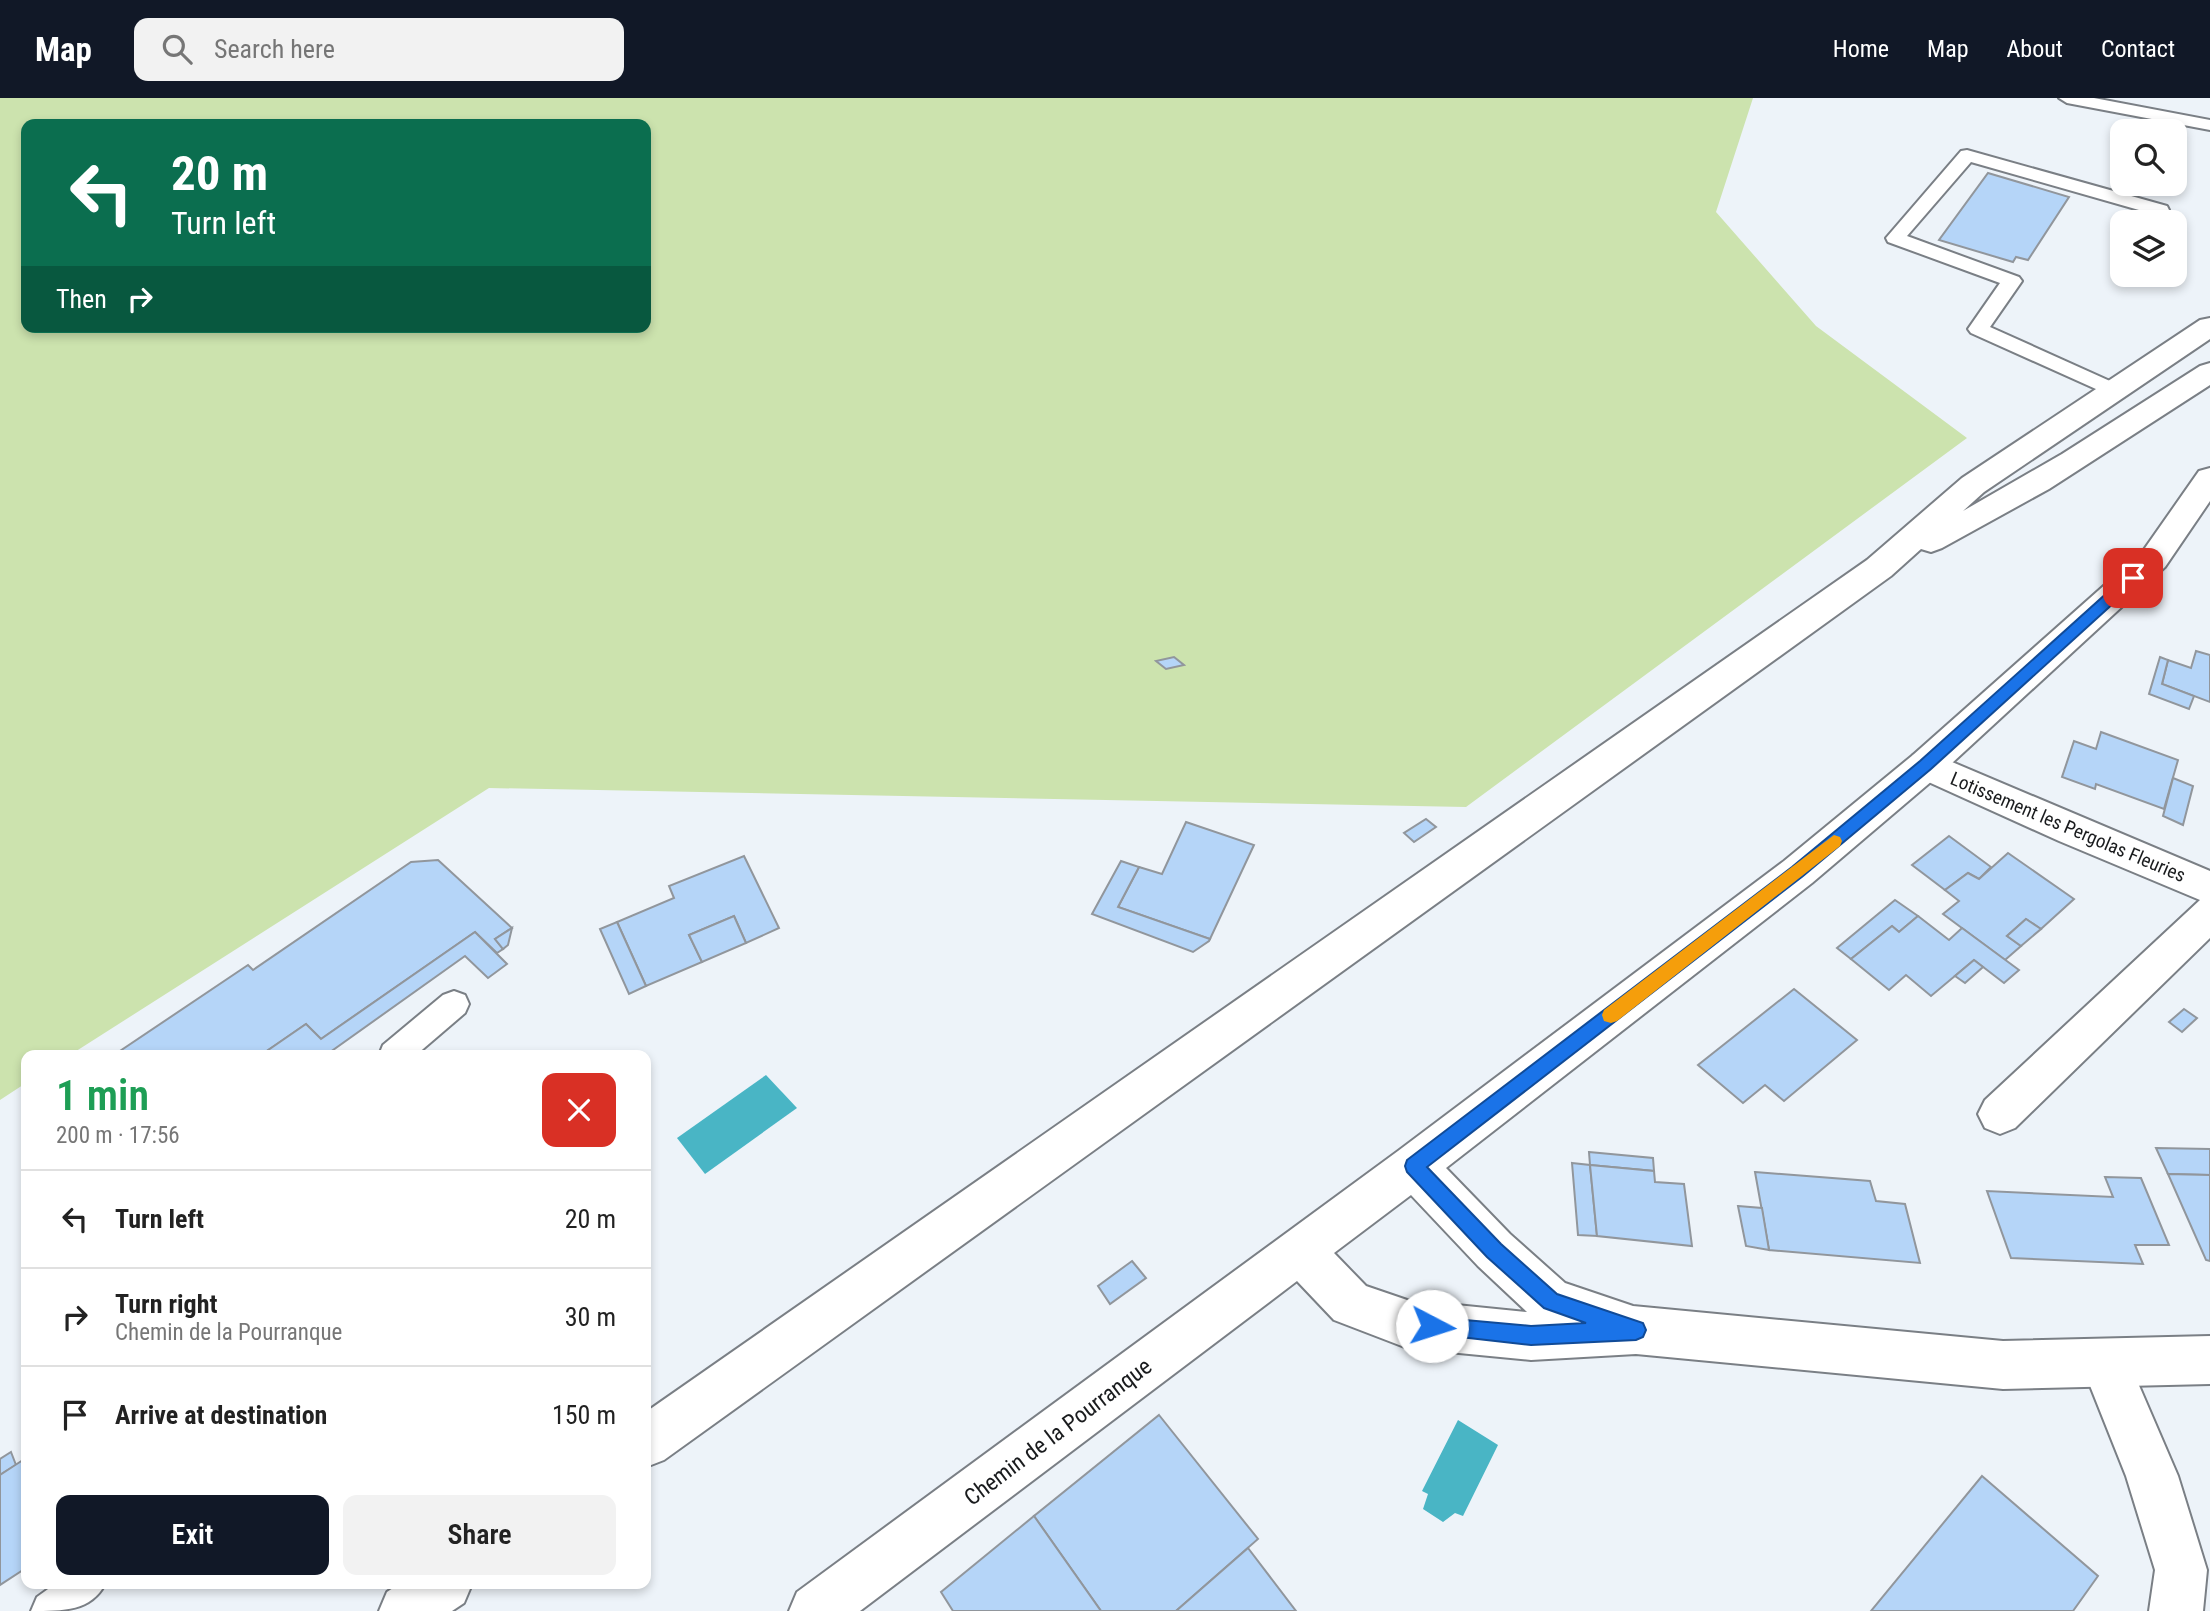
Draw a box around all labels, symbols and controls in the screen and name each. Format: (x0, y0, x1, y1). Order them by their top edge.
search box (134, 18, 624, 81)
text: Map (35, 30, 92, 69)
icon: search (158, 30, 196, 68)
text: Search here (214, 34, 335, 64)
text: Home (1833, 35, 1889, 63)
text: Map (1927, 35, 1969, 63)
text: About (2007, 35, 2063, 63)
text: Contact (2101, 35, 2175, 63)
map controls (2110, 119, 2187, 287)
button: search (2110, 119, 2187, 196)
text: 20 m (171, 145, 268, 202)
icon: left (56, 147, 147, 238)
text: Turn left (171, 204, 276, 242)
button: layers (2110, 210, 2187, 287)
icon: right (121, 280, 159, 318)
text: Then (56, 284, 107, 314)
pin (2103, 548, 2163, 608)
icon: arrive (2114, 559, 2152, 597)
street label: Lotissement les Pergolas Fleuries (1947, 767, 2189, 887)
text: 1 min (56, 1071, 149, 1120)
button: close (542, 1073, 616, 1147)
text: 200 m · 17:56 (56, 1122, 180, 1149)
icon: left (56, 1200, 94, 1238)
text: Turn left (115, 1204, 204, 1234)
text: 20 m (565, 1204, 616, 1234)
text: Turn right (115, 1289, 217, 1319)
position arrow (1395, 1289, 1469, 1363)
icon: right (56, 1298, 94, 1336)
text: 30 m (565, 1302, 616, 1332)
text: Chemin de la Pourranque (115, 1319, 342, 1346)
street label: Chemin de la Pourranque (959, 1353, 1157, 1511)
icon: arrive (56, 1396, 94, 1434)
text: Arrive at destination (115, 1400, 327, 1430)
text: 150 m (552, 1400, 616, 1430)
button: Exit (56, 1495, 329, 1575)
button: Share (343, 1495, 616, 1575)

